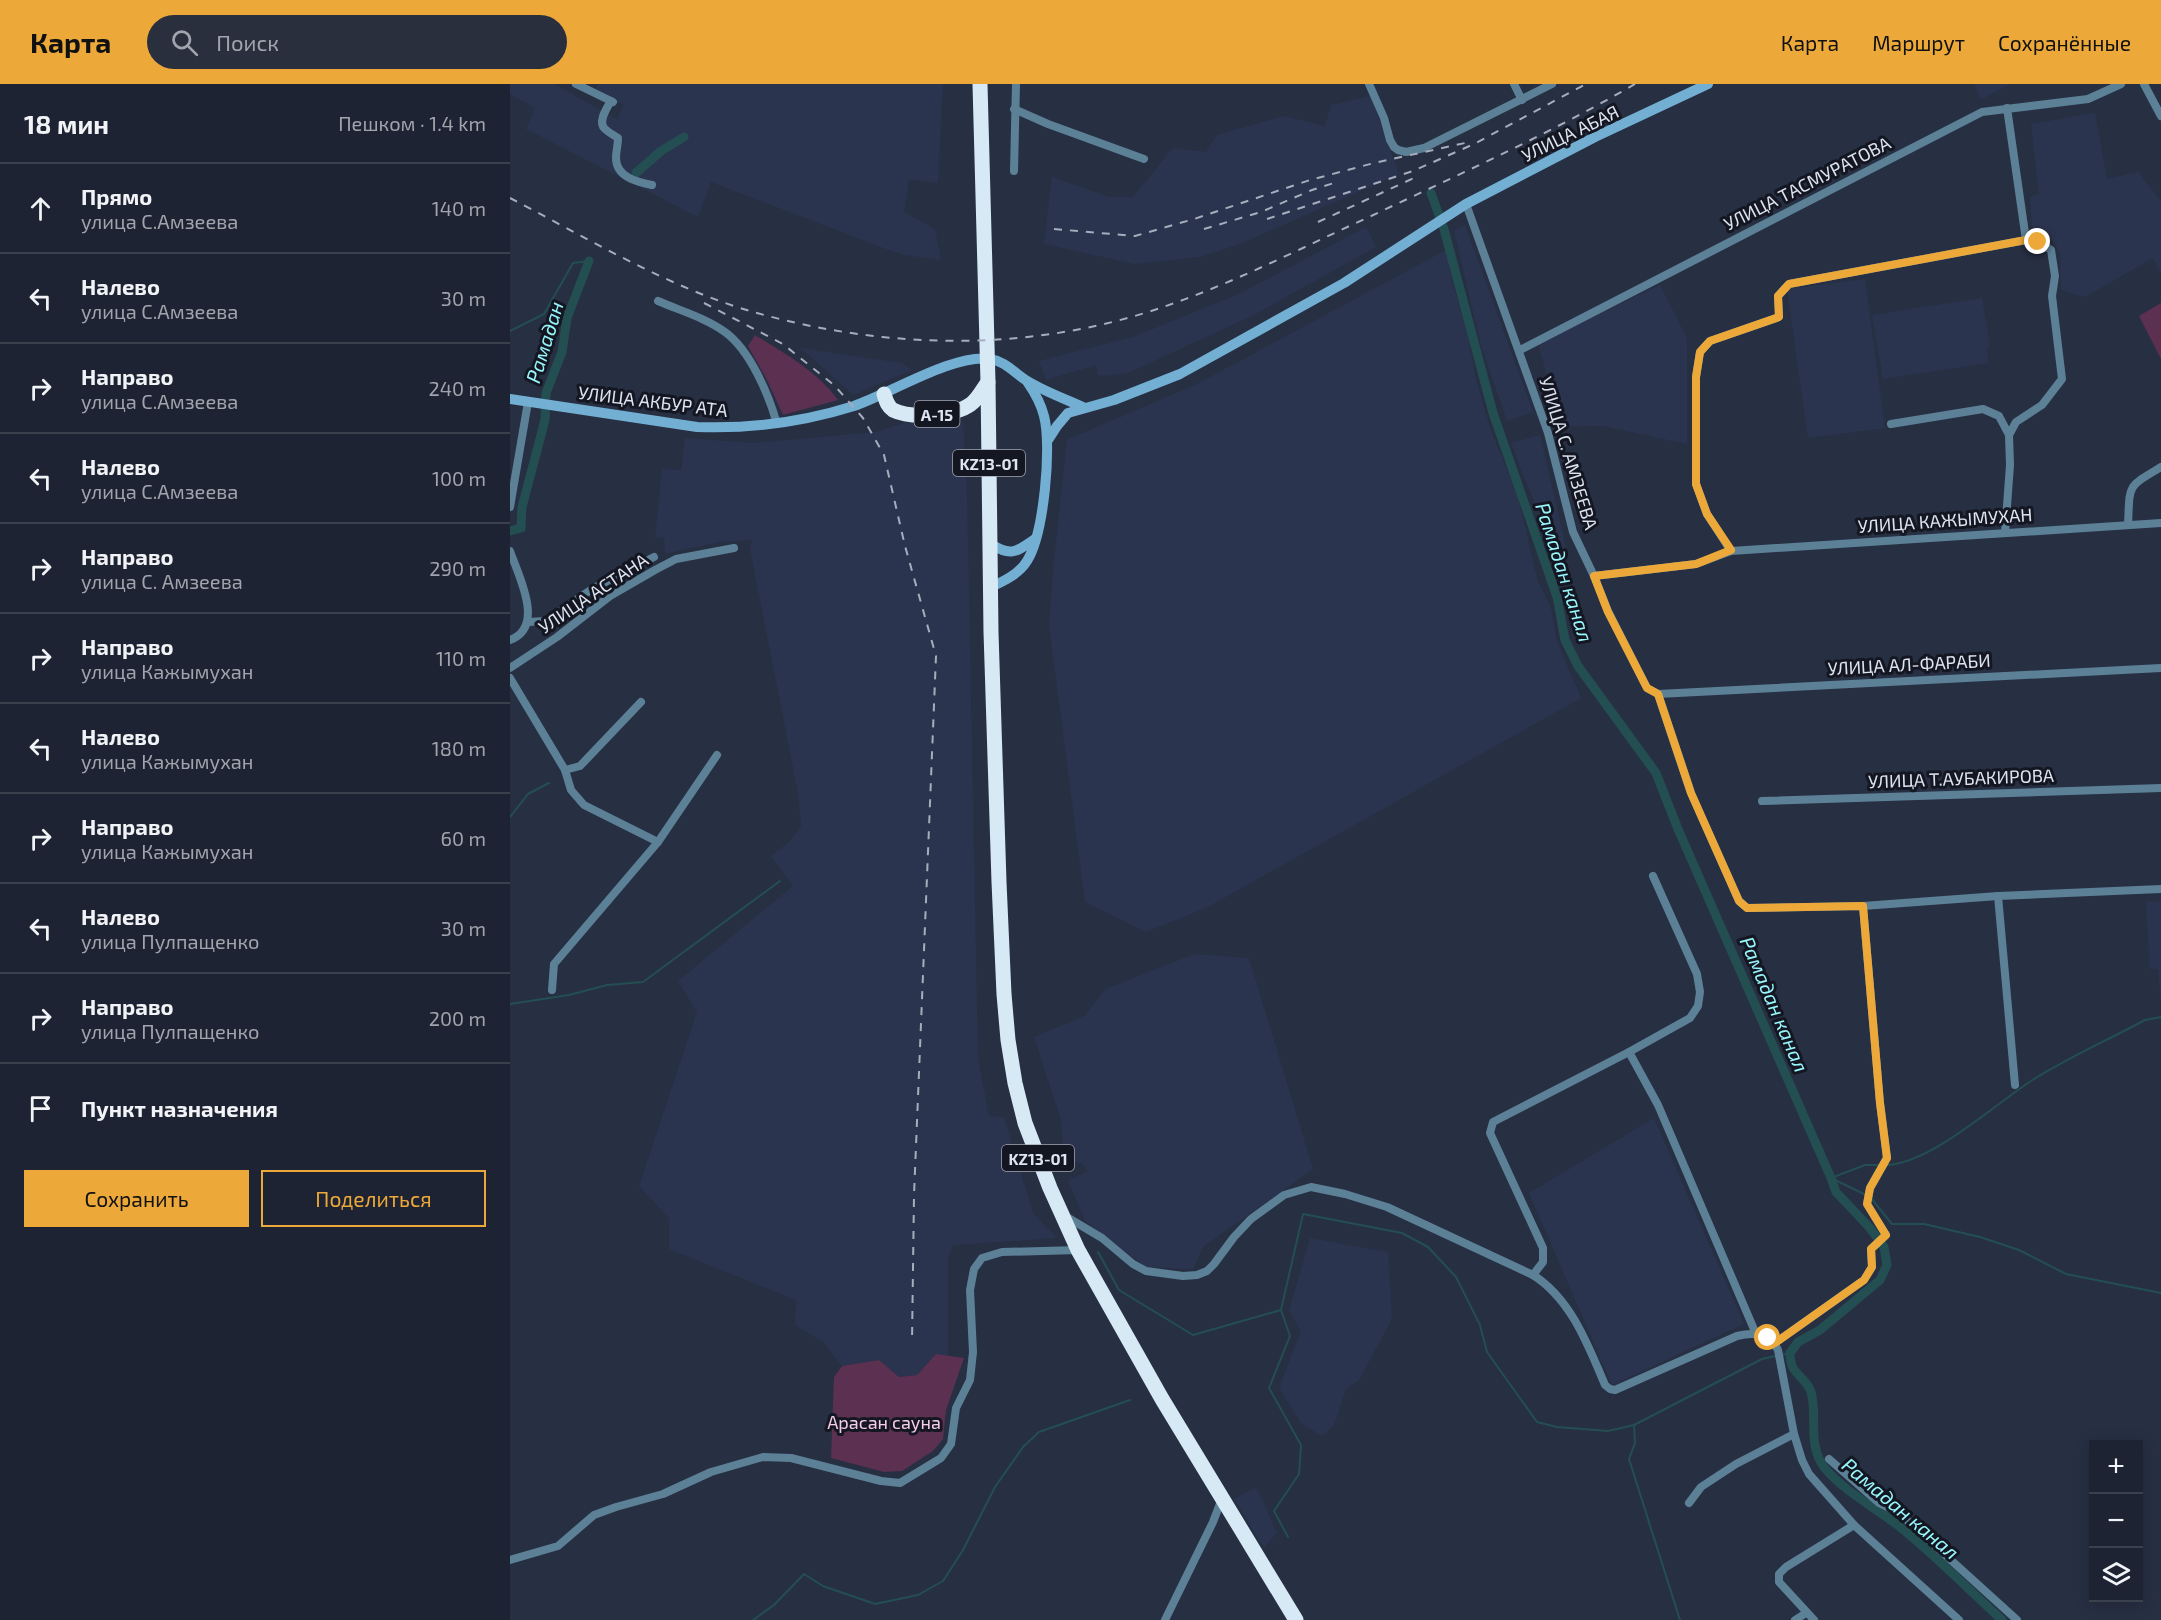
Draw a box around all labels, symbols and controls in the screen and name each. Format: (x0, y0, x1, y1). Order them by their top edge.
search box (147, 15, 567, 69)
text: Карта (30, 25, 111, 59)
icon: search (168, 26, 201, 59)
text: Поиск (216, 29, 279, 55)
text: Карта (1781, 30, 1839, 55)
text: Маршрут (1872, 30, 1965, 55)
text: Сохранённые (1998, 30, 2131, 55)
street label: УЛИЦА АБАЯ (1518, 100, 1622, 166)
text: 18 мин (24, 108, 109, 139)
text: Пешком · 1.4 km (338, 111, 486, 135)
street label: УЛИЦА ТАСМУРАТОВА (1720, 131, 1895, 235)
text: Прямо (81, 183, 152, 209)
icon: ahead (24, 192, 57, 225)
text: 140 m (432, 196, 486, 220)
text: улица С.Амзеева (81, 209, 238, 233)
route end (2024, 228, 2050, 254)
text: Налево (81, 273, 160, 299)
icon: left (24, 282, 57, 315)
text: 30 m (441, 286, 486, 310)
water label: Рамадан (520, 298, 568, 386)
text: улица С.Амзеева (81, 299, 238, 323)
text: Направо (81, 363, 174, 389)
icon: right (24, 372, 57, 405)
street label: УЛИЦА С. АМЗЕЕВА (1535, 374, 1603, 533)
text: 240 m (428, 376, 486, 400)
street label: УЛИЦА АКБУР АТА (577, 381, 730, 421)
text: улица С.Амзеева (81, 389, 238, 413)
road number: A-15 (914, 401, 960, 427)
road number: KZ13-01 (953, 450, 1025, 476)
text: Налево (81, 453, 160, 479)
icon: left (24, 462, 57, 495)
text: 100 m (432, 466, 486, 490)
text: улица С.Амзеева (81, 479, 238, 503)
water label: Рамадан канал (1531, 499, 1599, 645)
street label: УЛИЦА КАЖЫМУХАН (1857, 503, 2033, 537)
text: Направо (81, 543, 174, 569)
street label: УЛИЦА АСТАНА (534, 548, 653, 638)
icon: right (24, 552, 57, 585)
text: 290 m (429, 556, 486, 580)
text: улица С. Амзеева (81, 569, 243, 593)
text: Направо (81, 633, 174, 659)
icon: right (24, 642, 57, 675)
text: 110 m (436, 646, 486, 670)
street label: УЛИЦА АЛ-ФАРАБИ (1827, 649, 1991, 679)
text: улица Кажымухан (81, 659, 253, 683)
text: Налево (81, 723, 160, 749)
icon: left (24, 732, 57, 765)
text: 180 m (432, 736, 486, 760)
text: улица Кажымухан (81, 749, 253, 773)
street label: УЛИЦА Т.АУБАКИРОВА (1868, 764, 2055, 792)
text: Направо (81, 813, 174, 839)
icon: right (24, 822, 57, 855)
text: 60 m (441, 826, 486, 850)
text: улица Кажымухан (81, 839, 253, 863)
text: Налево (81, 903, 160, 929)
icon: left (24, 912, 57, 945)
text: 30 m (441, 916, 486, 940)
text: улица Пулпащенко (81, 929, 259, 953)
water label: Рамадан канал (1736, 933, 1814, 1075)
text: Направо (81, 993, 174, 1019)
icon: right (24, 1002, 57, 1035)
text: 200 m (429, 1006, 486, 1030)
text: улица Пулпащенко (81, 1019, 259, 1043)
icon: arrive (24, 1092, 57, 1125)
text: Пункт назначения (81, 1095, 278, 1121)
road number: KZ13-01 (1002, 1145, 1074, 1171)
button: Сохранить (24, 1170, 249, 1227)
button: Поделиться (261, 1170, 486, 1227)
route start (1754, 1324, 1780, 1350)
park label: Арасан сауна (827, 1411, 941, 1433)
map controls (2089, 1440, 2143, 1602)
button: + (2089, 1440, 2143, 1494)
water label: Рамадан канал (1838, 1452, 1964, 1564)
button: − (2089, 1494, 2143, 1548)
button: layers (2089, 1548, 2143, 1602)

